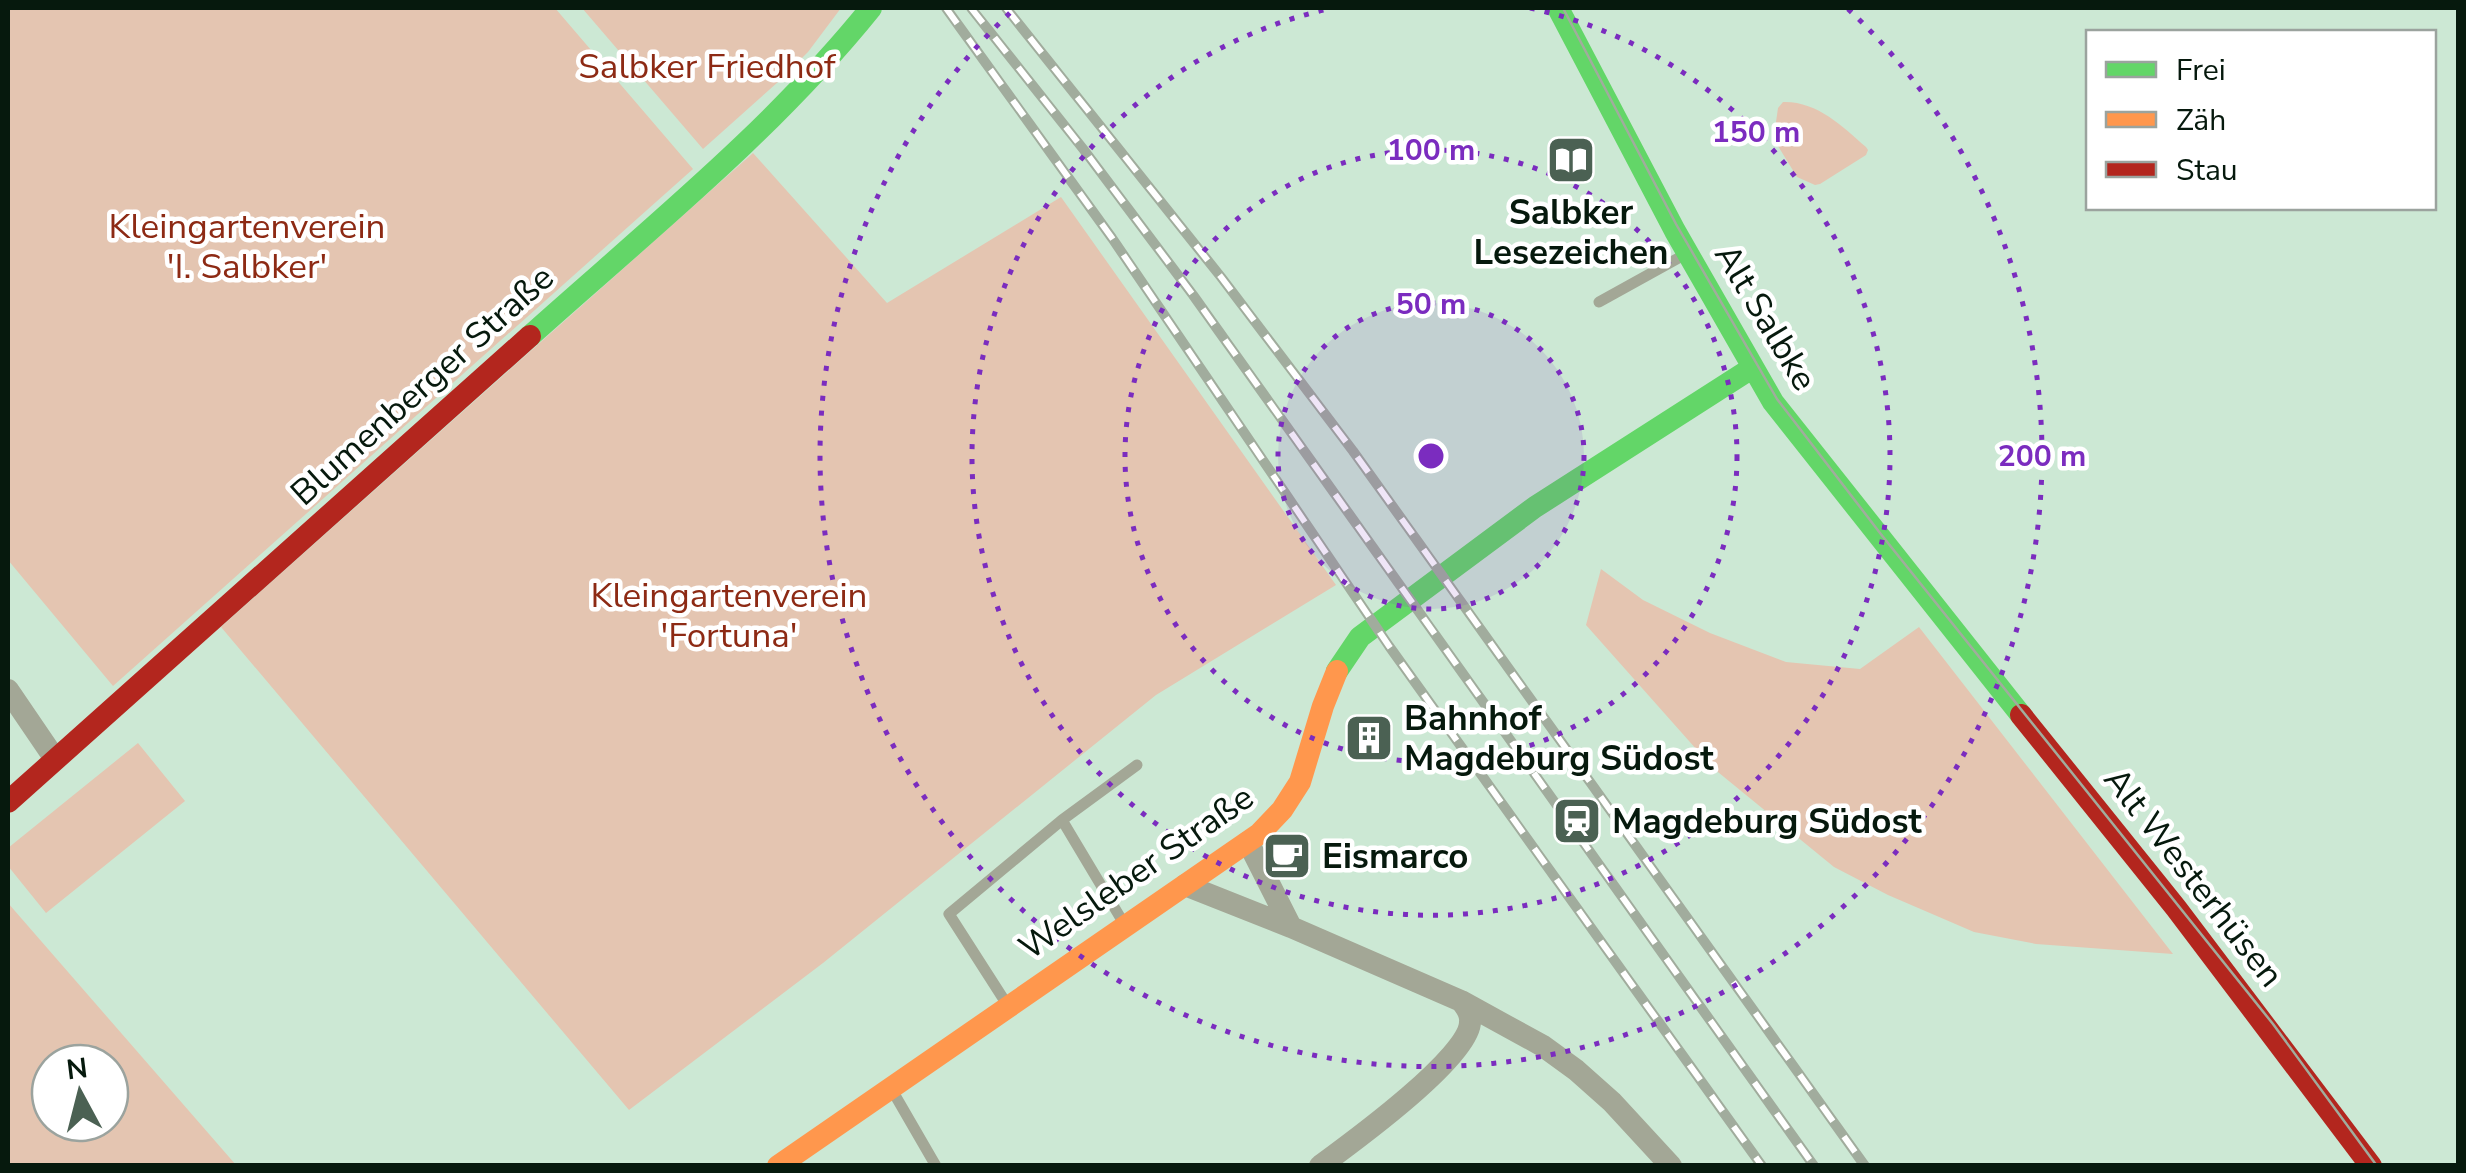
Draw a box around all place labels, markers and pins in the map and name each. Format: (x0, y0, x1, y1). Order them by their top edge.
library icon: Salbker Lesezeichen (1545, 134, 1597, 186)
place label: Salbker Lesezeichen (1474, 189, 1668, 276)
centre of rings (1413, 438, 1449, 474)
place label: Bahnhof Magdeburg Südost (1404, 695, 1714, 782)
building icon: Bahnhof Magdeburg Südost (1343, 712, 1395, 764)
station icon: Magdeburg Südost (1551, 795, 1603, 847)
place label: Magdeburg Südost (1612, 798, 1922, 845)
cafe icon: Eismarco (1261, 830, 1313, 882)
place label: Eismarco (1322, 833, 1469, 880)

